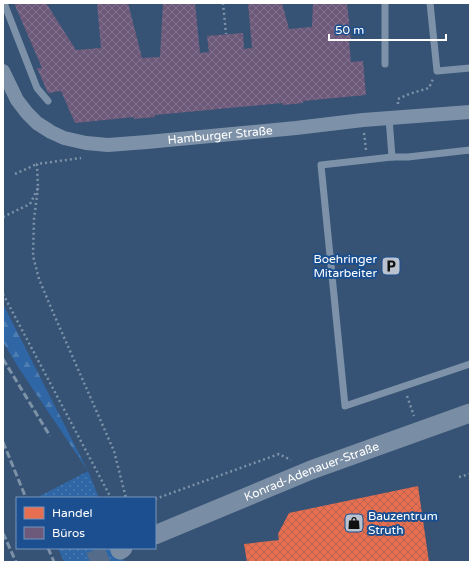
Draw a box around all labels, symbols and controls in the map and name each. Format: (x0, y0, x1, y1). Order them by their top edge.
scale bar (329, 16, 446, 42)
text: 50 m (335, 23, 364, 37)
street label: Hamburger Straße (167, 123, 274, 147)
place label: Boehringer Mitarbeiter (313, 252, 377, 280)
parking icon: Boehringer Mitarbeiter (380, 255, 402, 277)
street label: Konrad-Adenauer-Straße (242, 439, 381, 504)
legend (16, 497, 156, 549)
text: Handel (52, 506, 92, 520)
place label: Bauzentrum Struth (368, 509, 438, 537)
shop icon: Bauzentrum Struth (343, 512, 365, 534)
text: Büros (52, 526, 85, 540)

